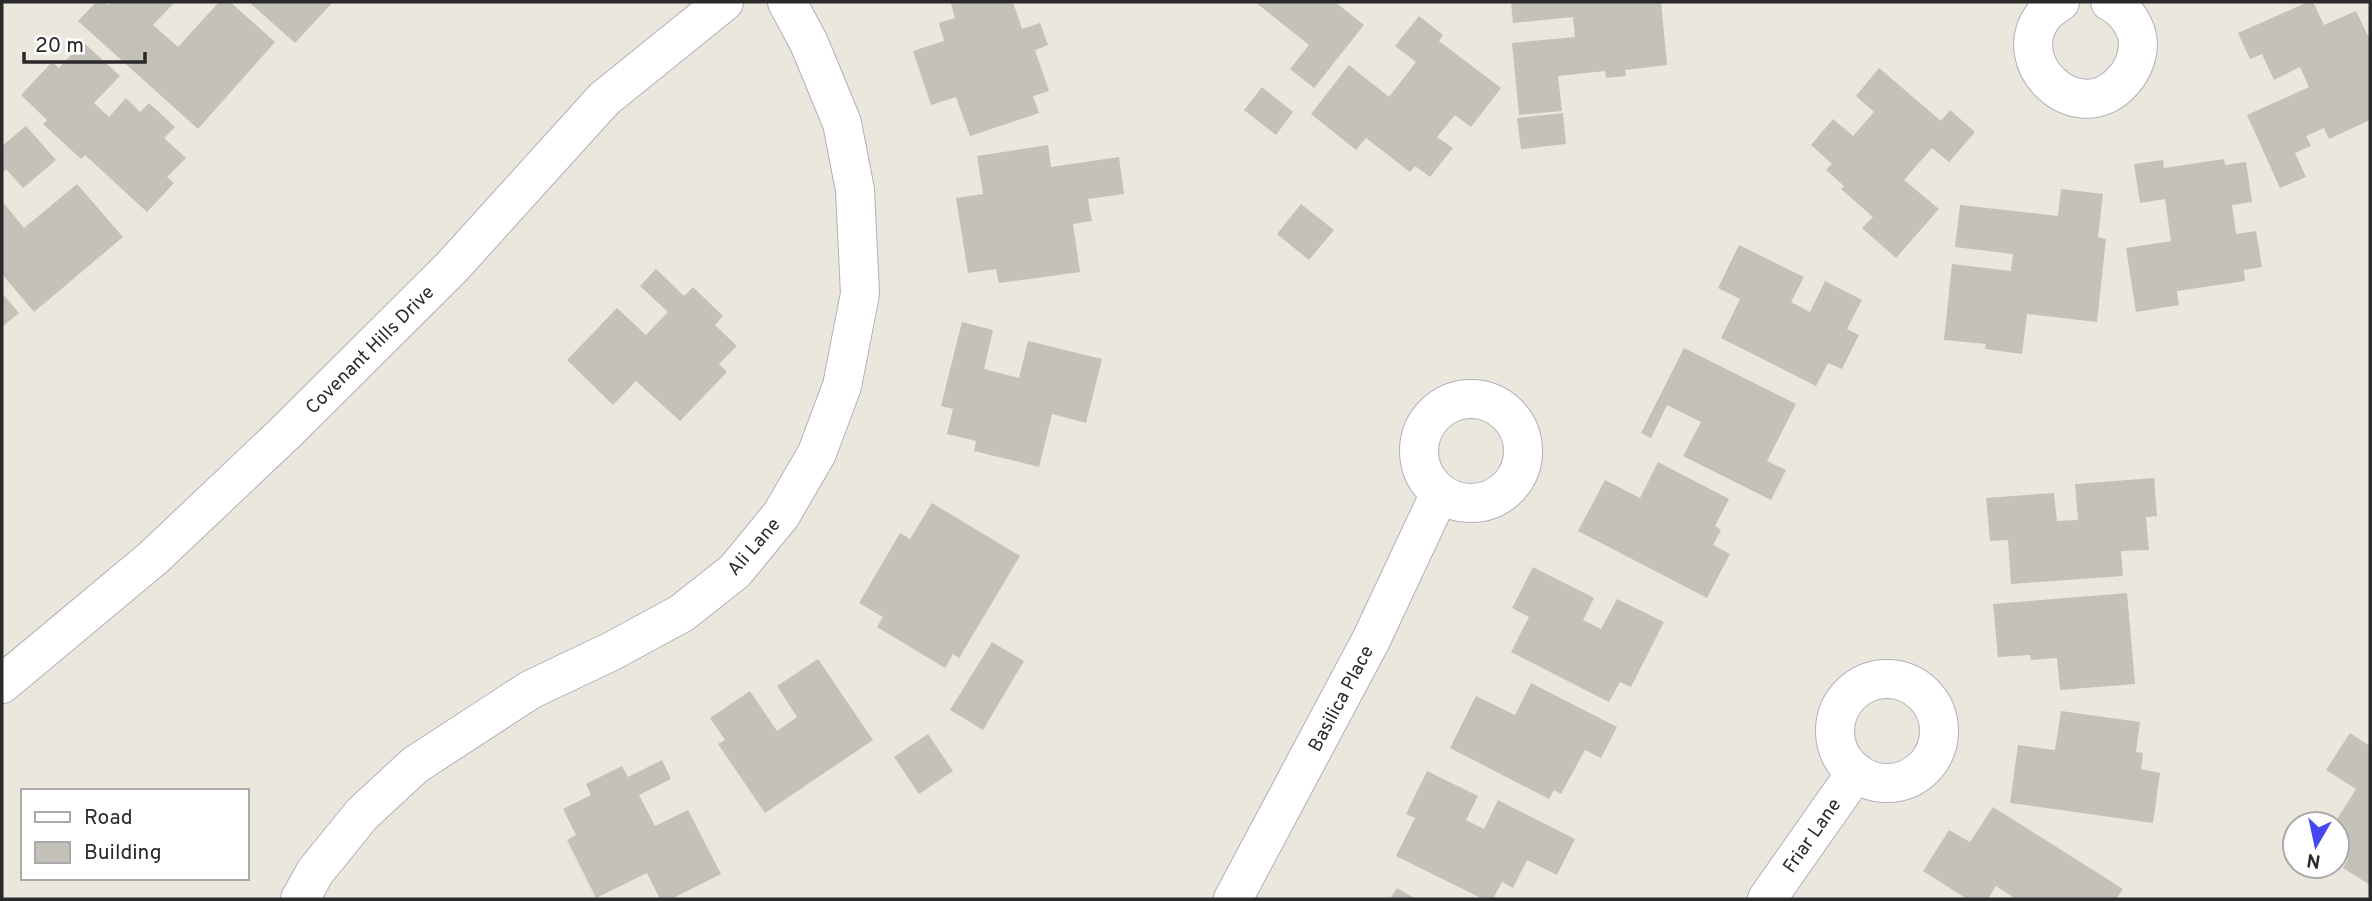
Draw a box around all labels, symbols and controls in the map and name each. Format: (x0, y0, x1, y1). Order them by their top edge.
scale bar (24, 21, 145, 65)
text: 20 m (35, 33, 84, 60)
street label: Covenant Hills Drive (301, 281, 440, 420)
street label: Ali Lane (723, 513, 786, 581)
street label: Basilica Place (1304, 642, 1380, 756)
legend (21, 789, 248, 880)
street label: Friar Lane (1778, 794, 1847, 878)
text: Road (84, 805, 133, 832)
north arrow (2281, 810, 2351, 880)
text: Building (84, 840, 162, 867)
text: N (2305, 847, 2322, 873)

